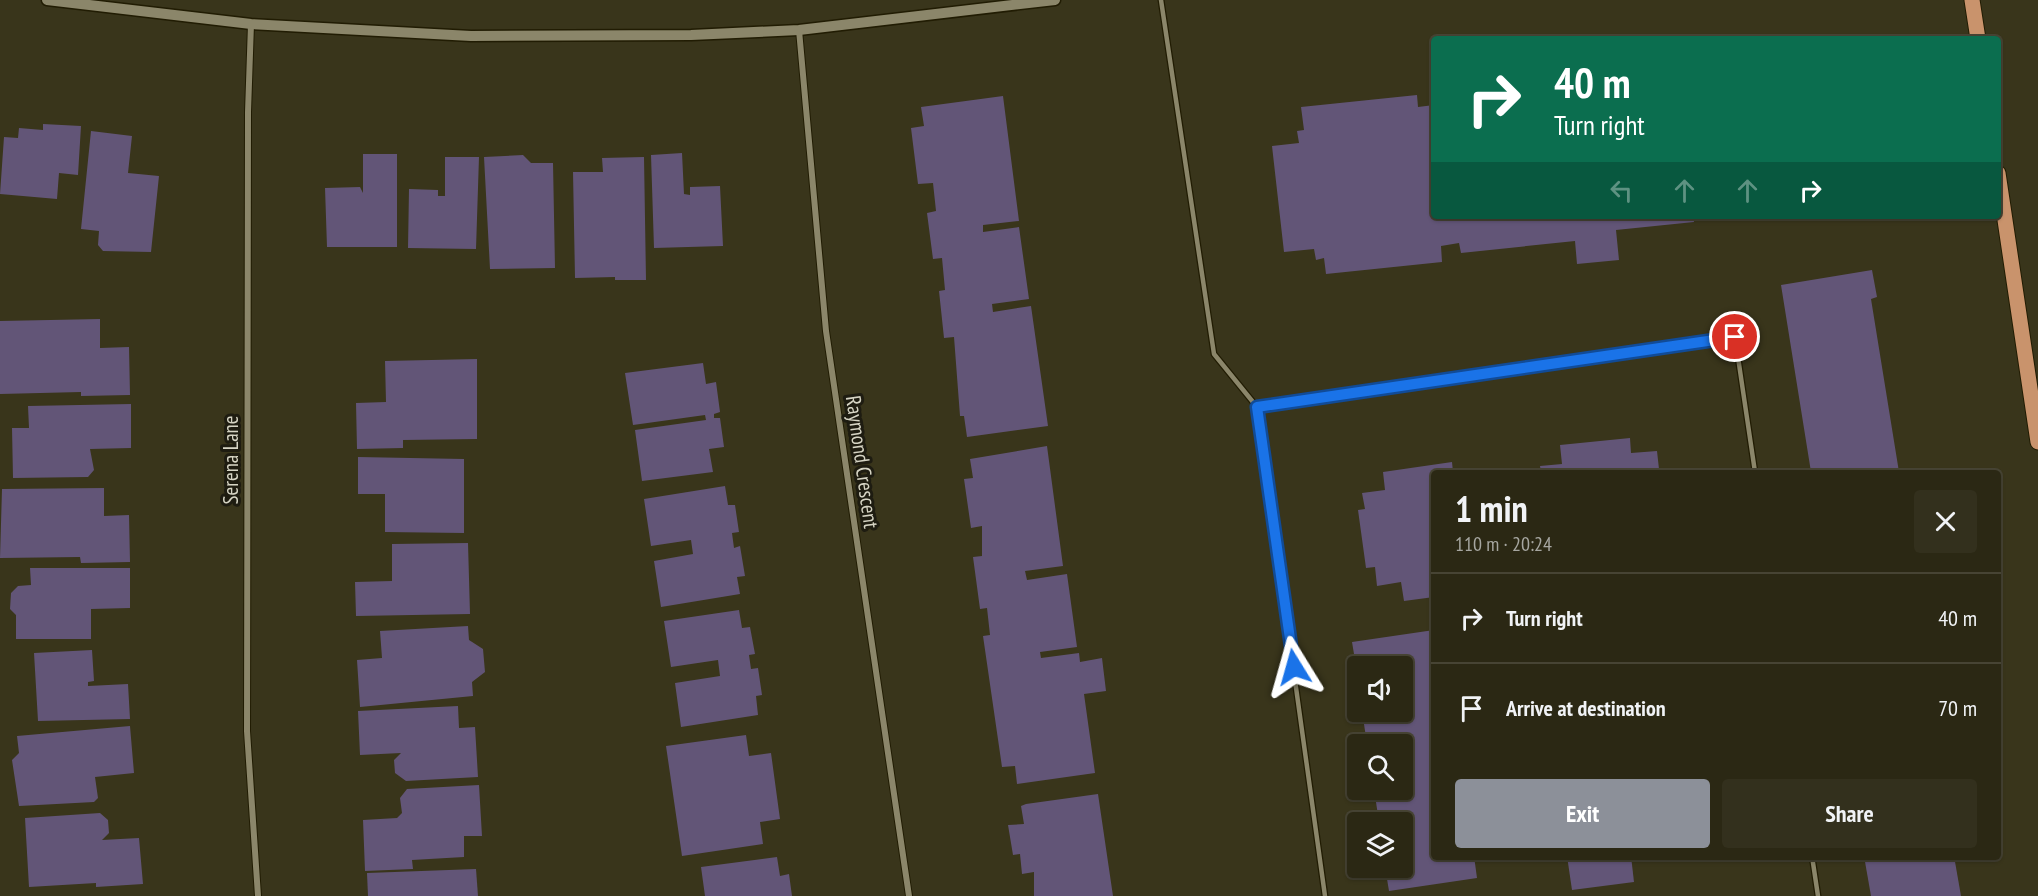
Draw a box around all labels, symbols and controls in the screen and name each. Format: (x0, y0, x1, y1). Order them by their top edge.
text: 40 m (1554, 55, 1631, 110)
icon: right (1455, 60, 1533, 138)
text: Turn right (1554, 108, 1645, 142)
icon: left (1605, 174, 1638, 207)
icon: ahead (1668, 174, 1701, 207)
icon: ahead (1731, 174, 1764, 207)
icon: right (1794, 174, 1827, 207)
pin (1709, 311, 1760, 362)
icon: arrive (1718, 320, 1751, 353)
street label: Raymond Crescent (840, 394, 885, 530)
street label: Serena Lane (217, 416, 244, 504)
text: 1 min (1455, 485, 1528, 532)
button: close (1914, 490, 1977, 553)
text: 110 m · 20:24 (1455, 531, 1552, 557)
icon: right (1455, 602, 1488, 635)
text: Turn right (1506, 604, 1583, 632)
text: 40 m (1938, 604, 1977, 632)
position arrow (1262, 635, 1326, 699)
map controls (1347, 656, 1413, 878)
button: sound (1347, 656, 1413, 722)
icon: arrive (1455, 692, 1488, 725)
text: Arrive at destination (1506, 694, 1666, 722)
text: 70 m (1938, 694, 1977, 722)
button: search (1347, 734, 1413, 800)
button: Exit (1455, 779, 1710, 848)
button: Share (1722, 779, 1977, 848)
button: layers (1347, 812, 1413, 878)

